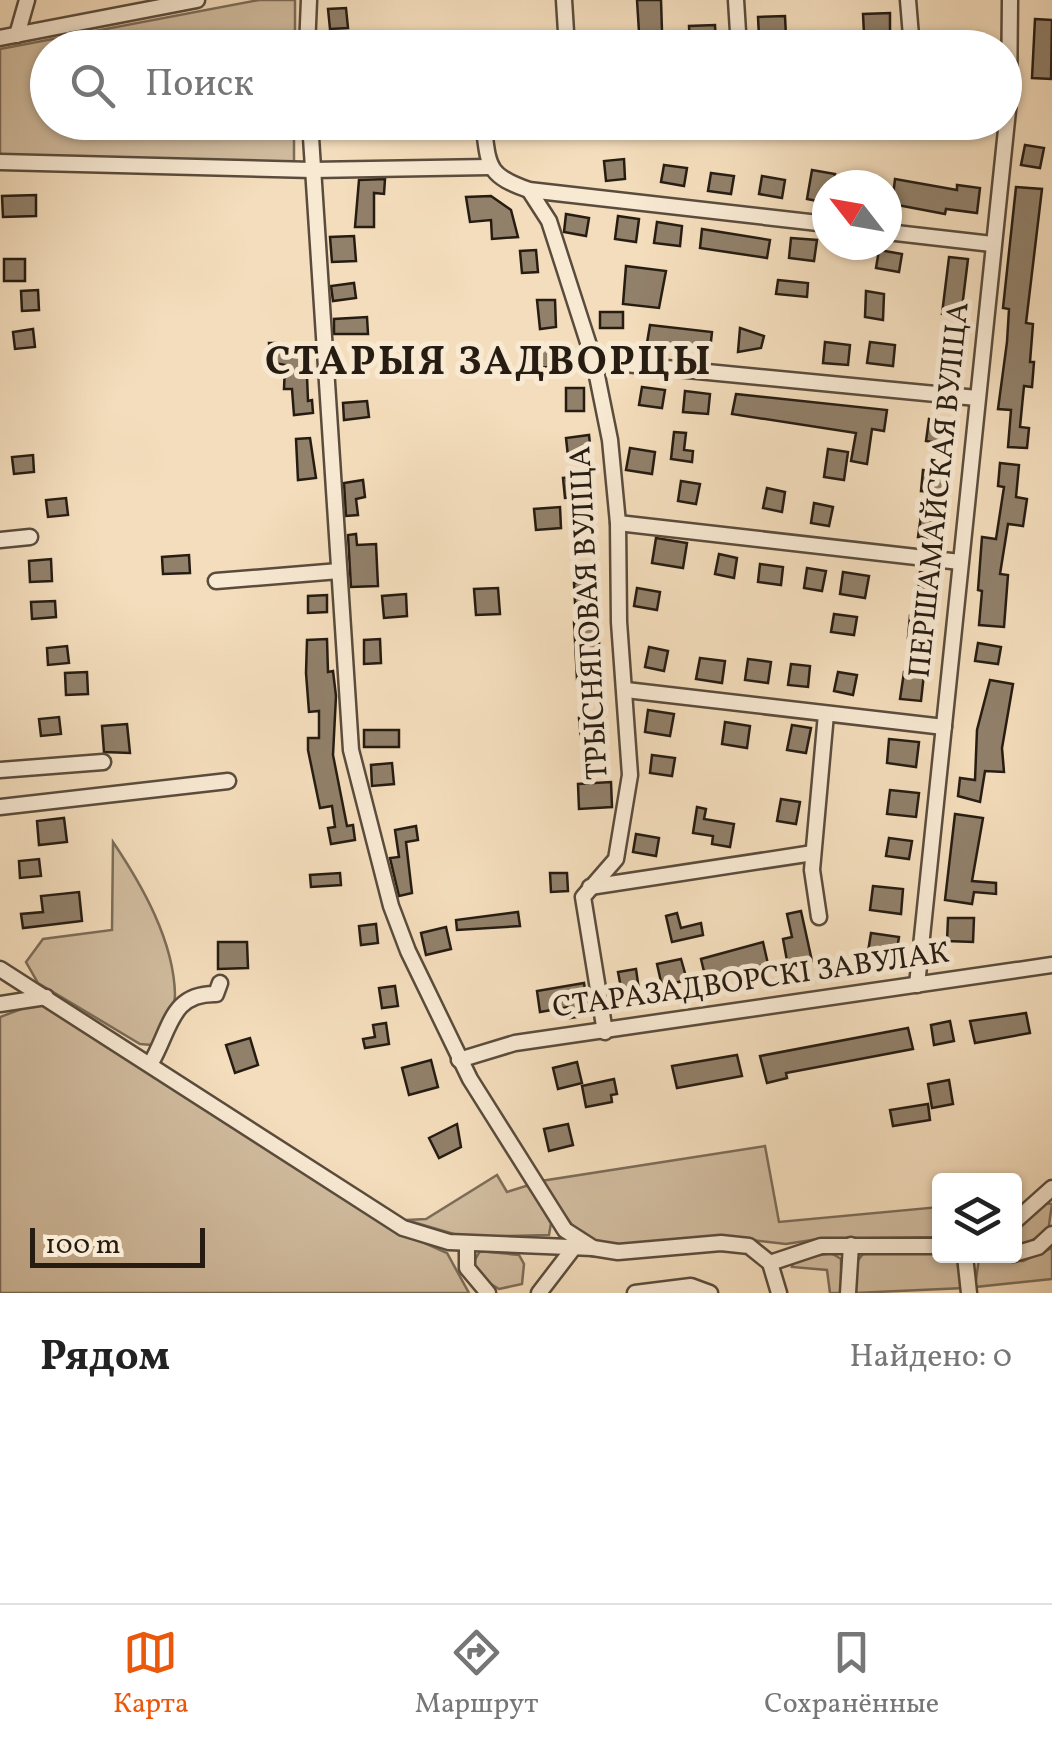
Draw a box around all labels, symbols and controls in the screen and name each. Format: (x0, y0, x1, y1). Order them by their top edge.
search box (30, 30, 1022, 140)
icon: search (65, 58, 120, 113)
text: Поиск (145, 59, 254, 112)
north arrow (812, 170, 902, 260)
street label: ПЕРШАМАЙСКАЯ ВУЛІЦА (899, 300, 981, 680)
district label: СТАРЫЯ ЗАДВОРЦЫ (265, 336, 713, 392)
street label: ТРЫСНЯГОВАЯ ВУЛІЦА (560, 445, 620, 781)
street label: СТАРАЗАДВОРСКІ ЗАВУЛАК (550, 932, 952, 1030)
map controls (932, 1173, 1022, 1263)
button: layers (932, 1173, 1022, 1263)
scale bar (30, 1223, 205, 1268)
text: 100 m (45, 1226, 120, 1265)
text: Рядом (40, 1329, 170, 1388)
text: Найдено: 0 (850, 1336, 1012, 1380)
tab: Карта (113, 1625, 189, 1724)
tab: Маршрут (415, 1625, 538, 1724)
tab: Сохранённые (764, 1625, 939, 1724)

